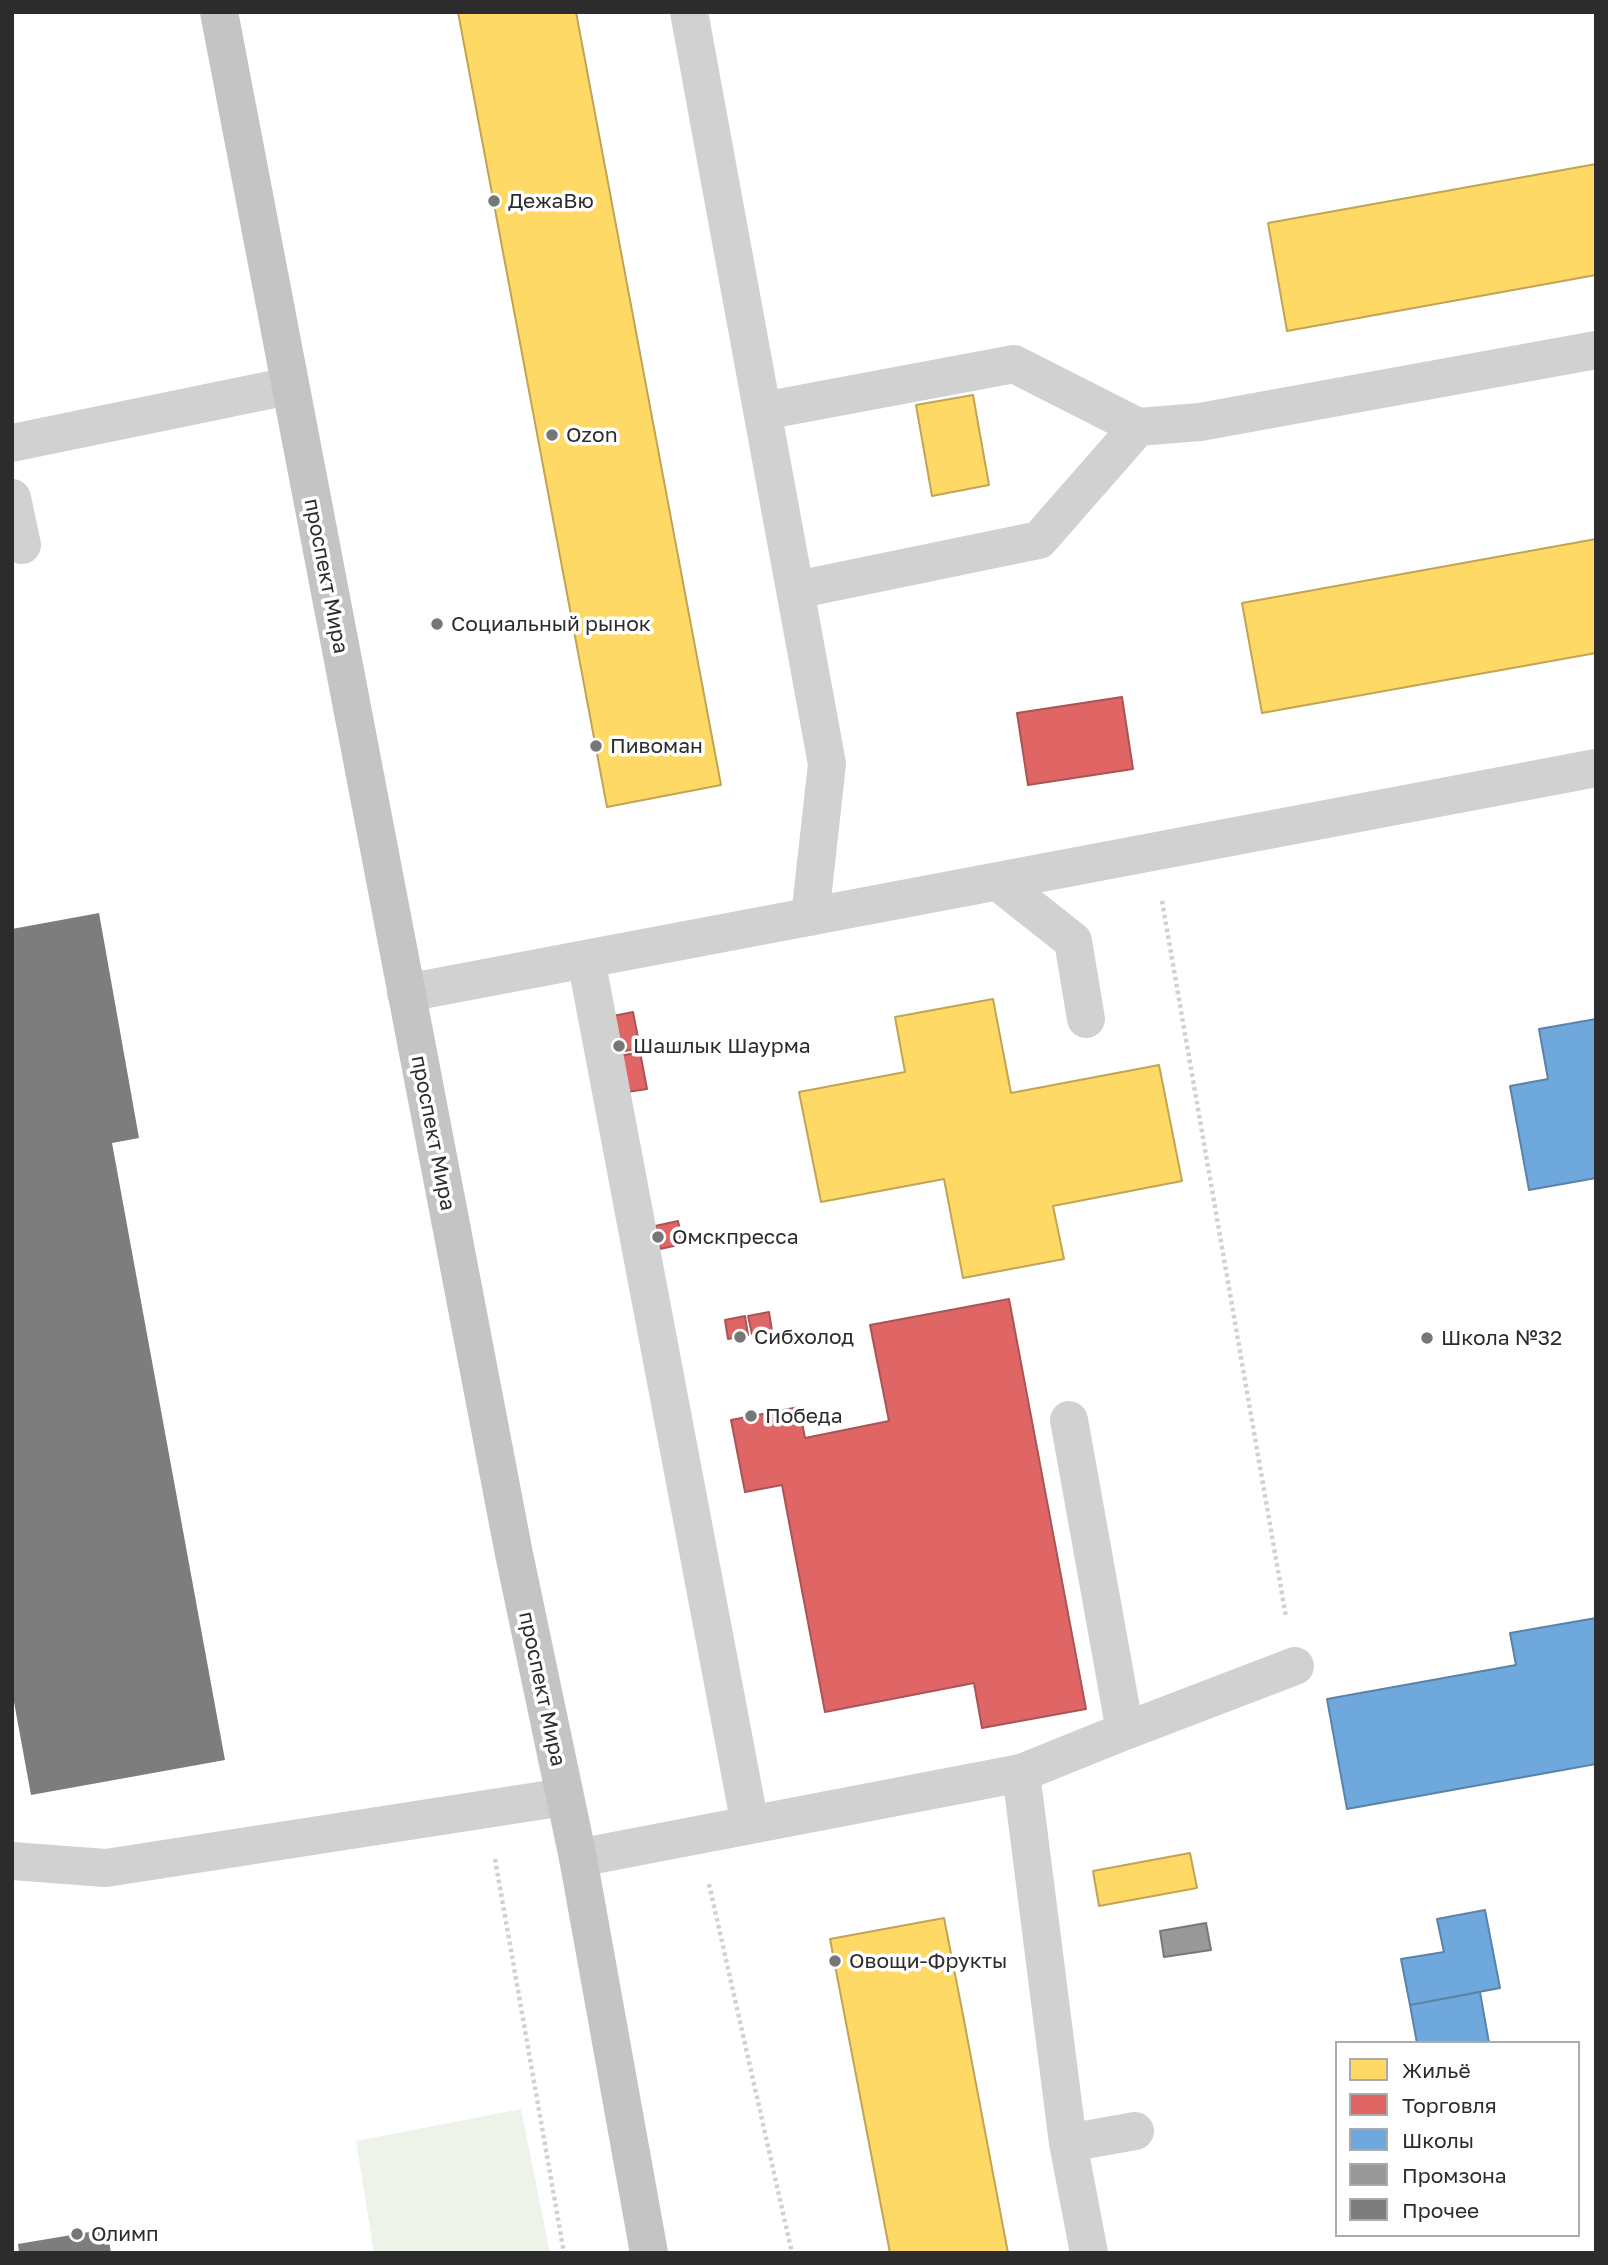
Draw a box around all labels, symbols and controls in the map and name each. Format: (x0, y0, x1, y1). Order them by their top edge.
place label: ДежаВю (508, 188, 594, 214)
marker: ДежаВю (486, 193, 502, 209)
place label: Ozon (566, 422, 618, 448)
marker: Ozon (544, 427, 560, 443)
street label: проспект Мира (299, 496, 353, 656)
place label: Социальный рынок (451, 611, 651, 637)
marker: Социальный рынок (429, 616, 445, 632)
place label: Пивоман (610, 733, 703, 759)
marker: Пивоман (588, 738, 604, 754)
place label: Шашлык Шаурма (633, 1033, 811, 1059)
marker: Шашлык Шаурма (611, 1038, 627, 1054)
street label: проспект Мира (406, 1053, 460, 1213)
place label: Омскпресса (672, 1224, 799, 1250)
marker: Омскпресса (650, 1229, 666, 1245)
place label: Сибхолод (754, 1324, 854, 1350)
place label: Школа №32 (1441, 1325, 1562, 1351)
marker: Сибхолод (732, 1329, 748, 1345)
marker: Школа №32 (1419, 1330, 1435, 1346)
place label: Победа (765, 1403, 843, 1429)
marker: Победа (743, 1408, 759, 1424)
street label: проспект Мира (513, 1609, 571, 1769)
place label: Овощи-Фрукты (849, 1948, 1007, 1974)
marker: Овощи-Фрукты (827, 1953, 843, 1969)
legend (1335, 2041, 1580, 2237)
text: Жильё (1402, 2057, 1471, 2083)
text: Торговля (1402, 2092, 1497, 2118)
text: Школы (1402, 2127, 1474, 2153)
text: Промзона (1402, 2162, 1507, 2188)
text: Прочее (1402, 2197, 1479, 2223)
place label: Олимп (91, 2221, 159, 2247)
marker: Олимп (69, 2226, 85, 2242)

